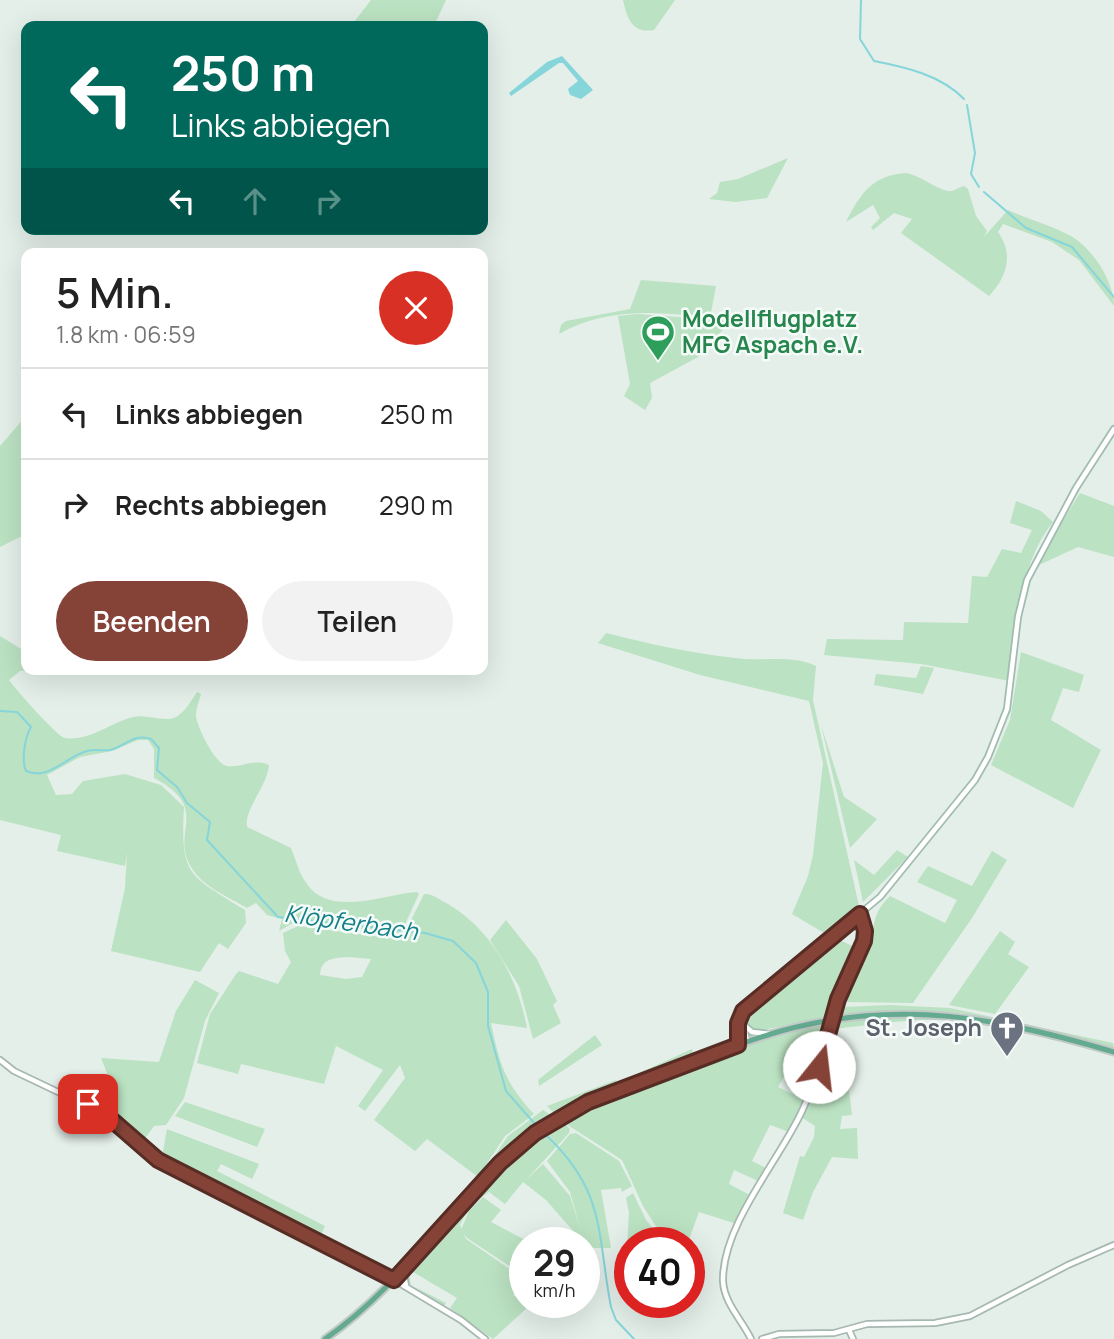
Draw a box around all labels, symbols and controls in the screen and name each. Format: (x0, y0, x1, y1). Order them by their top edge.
text: 250 m (171, 39, 315, 106)
icon: left (56, 49, 147, 140)
text: Links abbiegen (171, 103, 391, 147)
icon: left (163, 182, 201, 220)
icon: ahead (236, 182, 274, 220)
icon: right (309, 182, 347, 220)
text: 5 Min. (56, 263, 174, 321)
button: close (379, 271, 453, 345)
place label: Modellflugplatz MFG Aspach e.V. (682, 302, 863, 360)
sports icon: Modellflugplatz MFG Aspach e.V. (639, 313, 677, 362)
text: 1.8 km · 06:59 (56, 318, 196, 350)
icon: left (56, 395, 94, 433)
text: Links abbiegen (115, 396, 303, 432)
text: 250 m (380, 396, 453, 432)
icon: right (56, 486, 94, 524)
text: Rechts abbiegen (115, 487, 327, 523)
text: 290 m (379, 487, 453, 523)
button: Beenden (56, 581, 248, 661)
button: Teilen (262, 581, 453, 661)
water label: Klöpferbach (283, 896, 421, 947)
church icon: St. Joseph (988, 1009, 1026, 1058)
place label: St. Joseph (865, 1011, 982, 1043)
position arrow (782, 1030, 856, 1104)
pin (58, 1074, 118, 1134)
icon: arrive (69, 1085, 107, 1123)
speed limit sign: 40 (614, 1227, 705, 1318)
text: 29 (533, 1239, 576, 1287)
text: km/h (534, 1278, 575, 1302)

